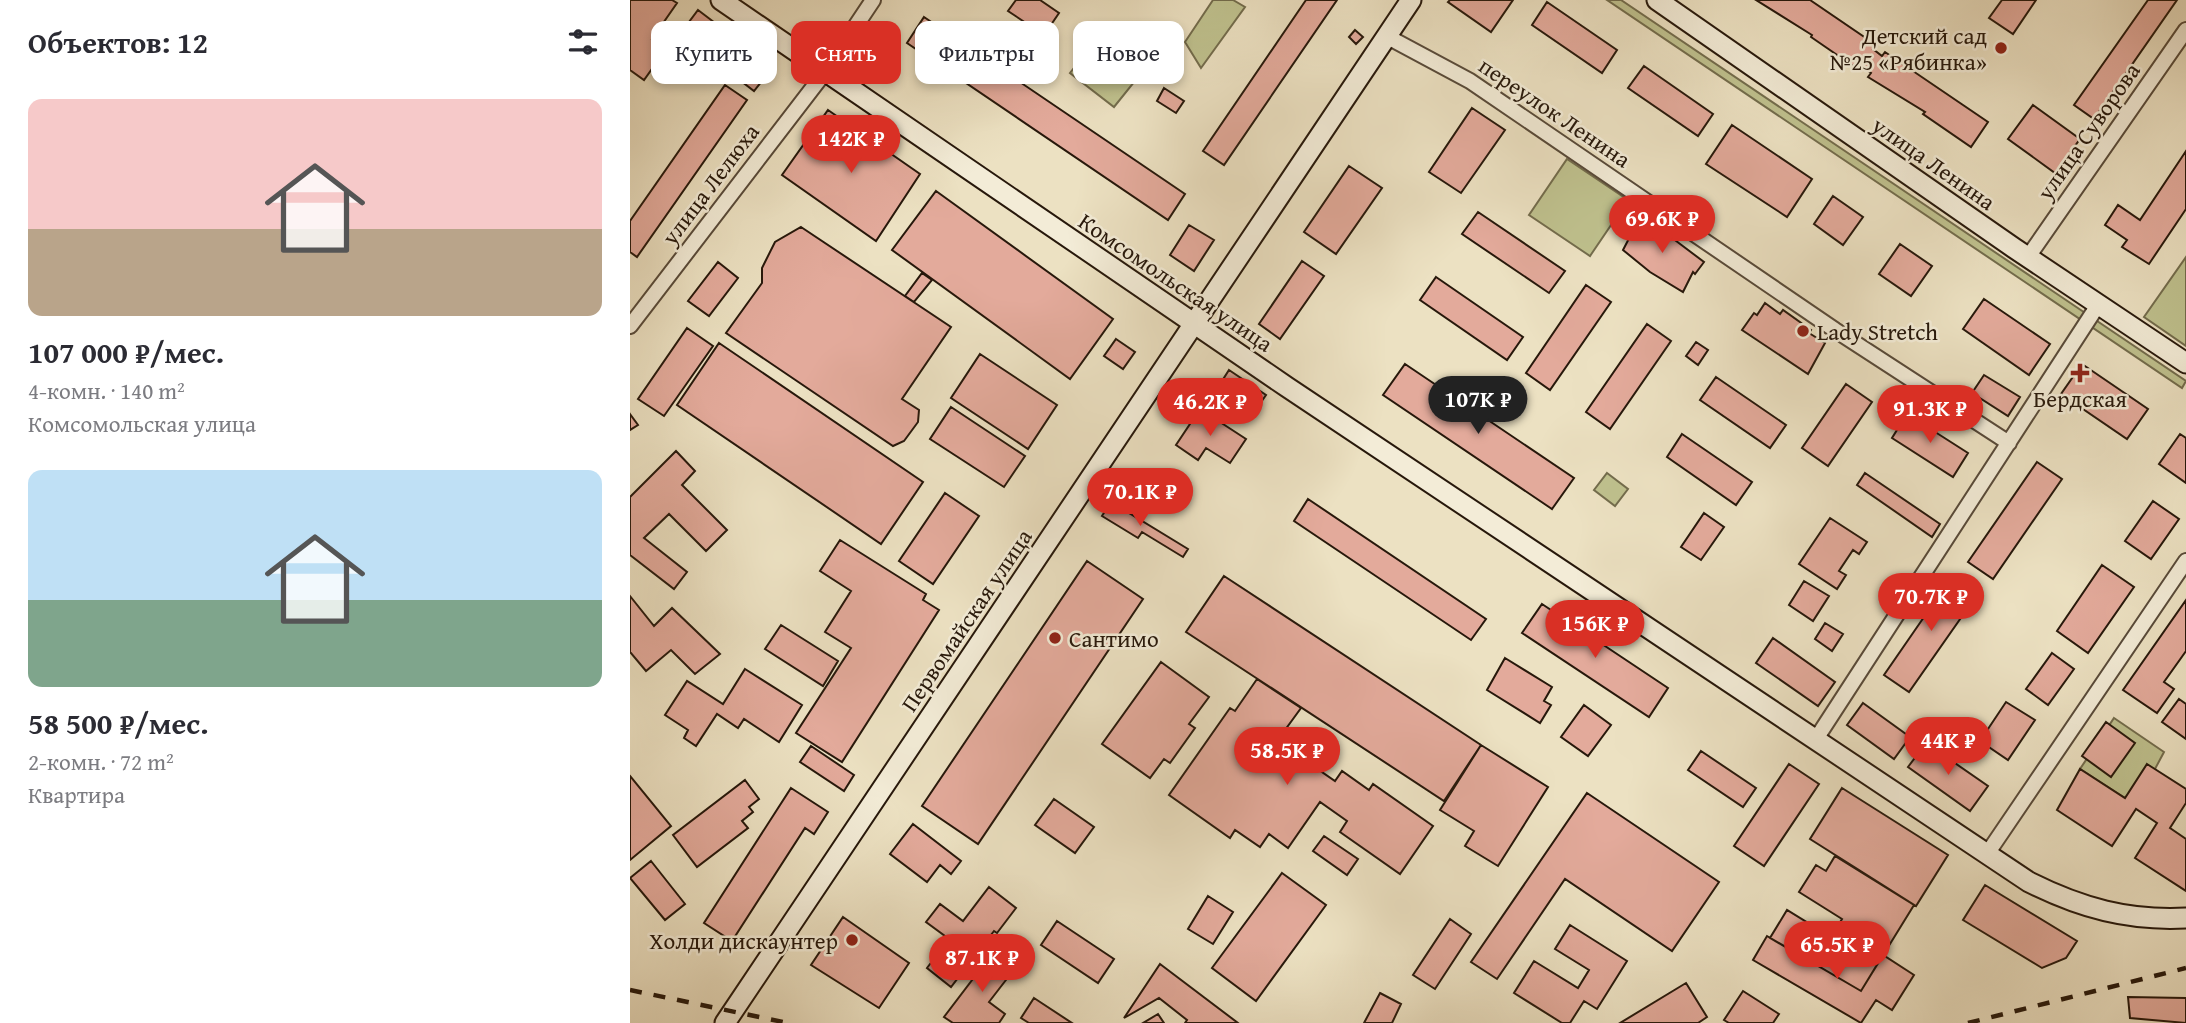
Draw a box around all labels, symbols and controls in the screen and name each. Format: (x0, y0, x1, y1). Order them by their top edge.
place label: Детский сад №25 «Рябинка» (1829, 19, 1987, 78)
text: Объектов: 12 (28, 20, 208, 64)
chip: Купить (651, 21, 777, 84)
chip: Снять (791, 21, 901, 84)
chip: Фильтры (915, 21, 1059, 84)
chip: Новое (1073, 21, 1184, 84)
icon: filters (564, 23, 602, 61)
marker: Детский сад №25 «Рябинка» (1993, 40, 2009, 56)
street label: переулок Ленина (1472, 49, 1638, 175)
street label: улица Суворова (2028, 56, 2148, 207)
street label: улица Ленина (1865, 108, 2002, 218)
street label: улица Лелюха (653, 116, 767, 252)
pin: 142K ₽ (794, 116, 908, 175)
text: 142K ₽ (817, 121, 885, 154)
icon: home (252, 145, 378, 271)
pin: 69.6K ₽ (1597, 196, 1727, 255)
text: 69.6K ₽ (1625, 201, 1699, 234)
street label: Комсомольская улица (1072, 205, 1280, 359)
place label: Lady Stretch (1817, 315, 1938, 348)
marker: Lady Stretch (1795, 323, 1811, 339)
text: 107 000 ₽/мес. (28, 330, 224, 374)
marker: Бердская (2072, 365, 2088, 381)
text: 4-комн. · 140 m² (28, 374, 185, 407)
pin: 107K ₽ (1421, 376, 1535, 436)
pin: 46.2K ₽ (1145, 378, 1275, 438)
text: 107K ₽ (1444, 382, 1512, 415)
place label: Бердская (2033, 382, 2127, 415)
text: 46.2K ₽ (1173, 384, 1247, 417)
pin: 91.3K ₽ (1865, 386, 1995, 445)
text: 91.3K ₽ (1893, 391, 1967, 424)
text: Комсомольская улица (28, 407, 256, 440)
pin: 70.1K ₽ (1075, 468, 1205, 528)
text: 70.1K ₽ (1103, 474, 1177, 507)
icon: home (252, 516, 378, 642)
street label: Первомайская улица (892, 522, 1040, 718)
pin: 70.7K ₽ (1866, 574, 1996, 633)
text: 70.7K ₽ (1894, 579, 1968, 612)
pin: 156K ₽ (1538, 600, 1652, 660)
text: 156K ₽ (1561, 606, 1629, 639)
place label: Сантимо (1069, 622, 1159, 655)
marker: Сантимо (1047, 630, 1063, 646)
text: 58 500 ₽/мес. (28, 701, 209, 745)
pin: 44K ₽ (1899, 718, 1997, 777)
text: 44K ₽ (1920, 723, 1976, 756)
pin: 58.5K ₽ (1222, 728, 1352, 787)
text: 58.5K ₽ (1250, 733, 1324, 766)
text: 2-комн. · 72 m² (28, 745, 174, 778)
text: Квартира (28, 778, 125, 811)
pin: 65.5K ₽ (1772, 922, 1902, 981)
place label: Холди дискаунтер (649, 924, 838, 957)
text: 65.5K ₽ (1800, 927, 1874, 960)
marker: Холди дискаунтер (844, 932, 860, 948)
pin: 87.1K ₽ (917, 934, 1047, 994)
text: 87.1K ₽ (945, 940, 1019, 973)

